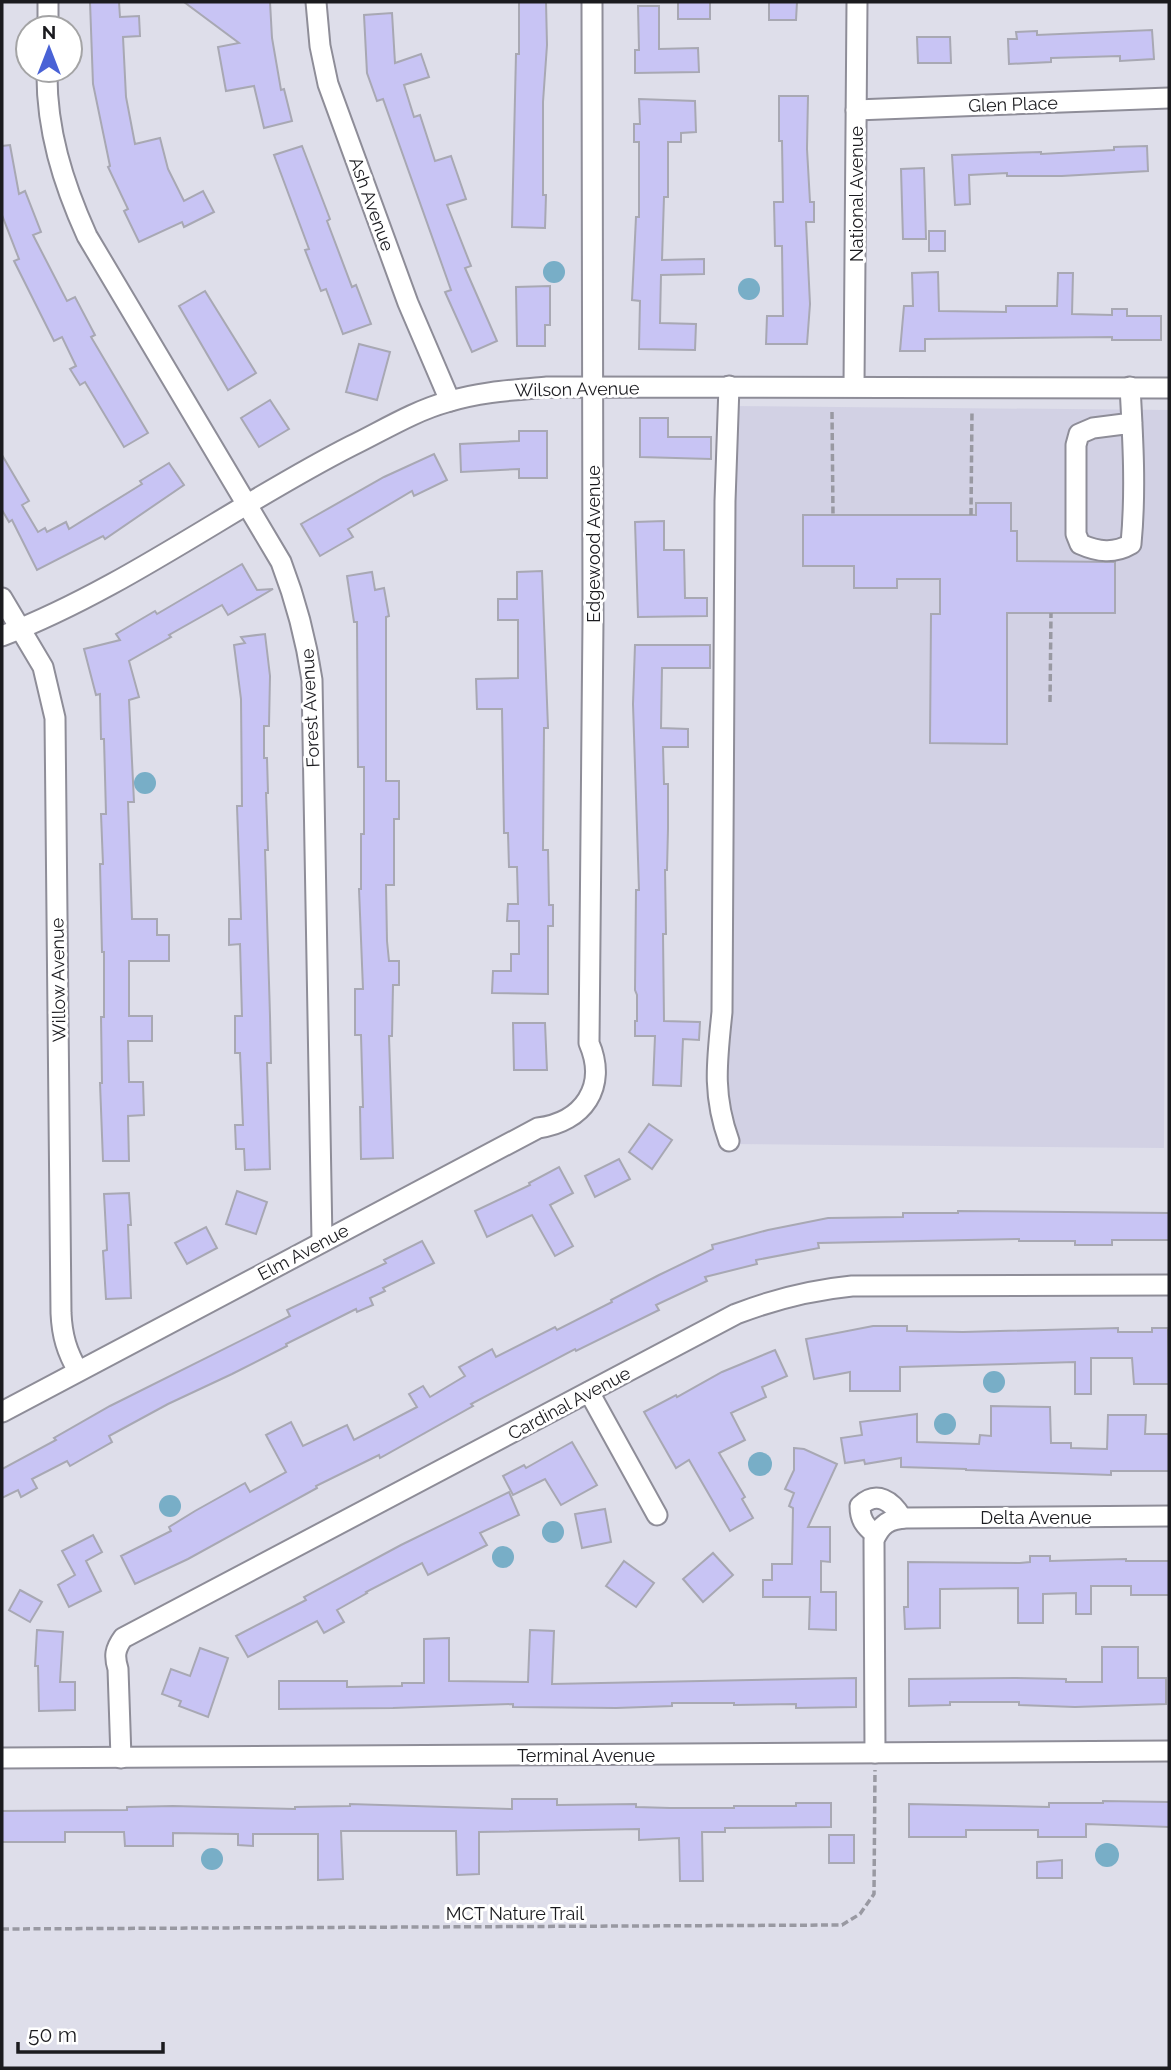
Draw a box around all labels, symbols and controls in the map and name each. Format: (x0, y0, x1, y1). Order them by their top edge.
north arrow (14, 14, 84, 84)
text: N (42, 21, 56, 43)
street label: Glen Place (968, 92, 1059, 116)
street label: National Avenue (846, 126, 867, 262)
street label: Ash Avenue (345, 154, 399, 254)
street label: Wilson Avenue (514, 377, 640, 401)
street label: Edgewood Avenue (583, 465, 604, 623)
street label: Forest Avenue (296, 647, 324, 768)
street label: Willow Avenue (46, 917, 70, 1042)
street label: Elm Avenue (254, 1219, 352, 1285)
street label: Cardinal Avenue (504, 1362, 634, 1444)
street label: Delta Avenue (980, 1507, 1092, 1528)
street label: Terminal Avenue (517, 1745, 656, 1766)
street label: MCT Nature Trail (446, 1903, 584, 1924)
scale bar (18, 2010, 163, 2054)
text: 50 m (28, 2022, 77, 2047)

